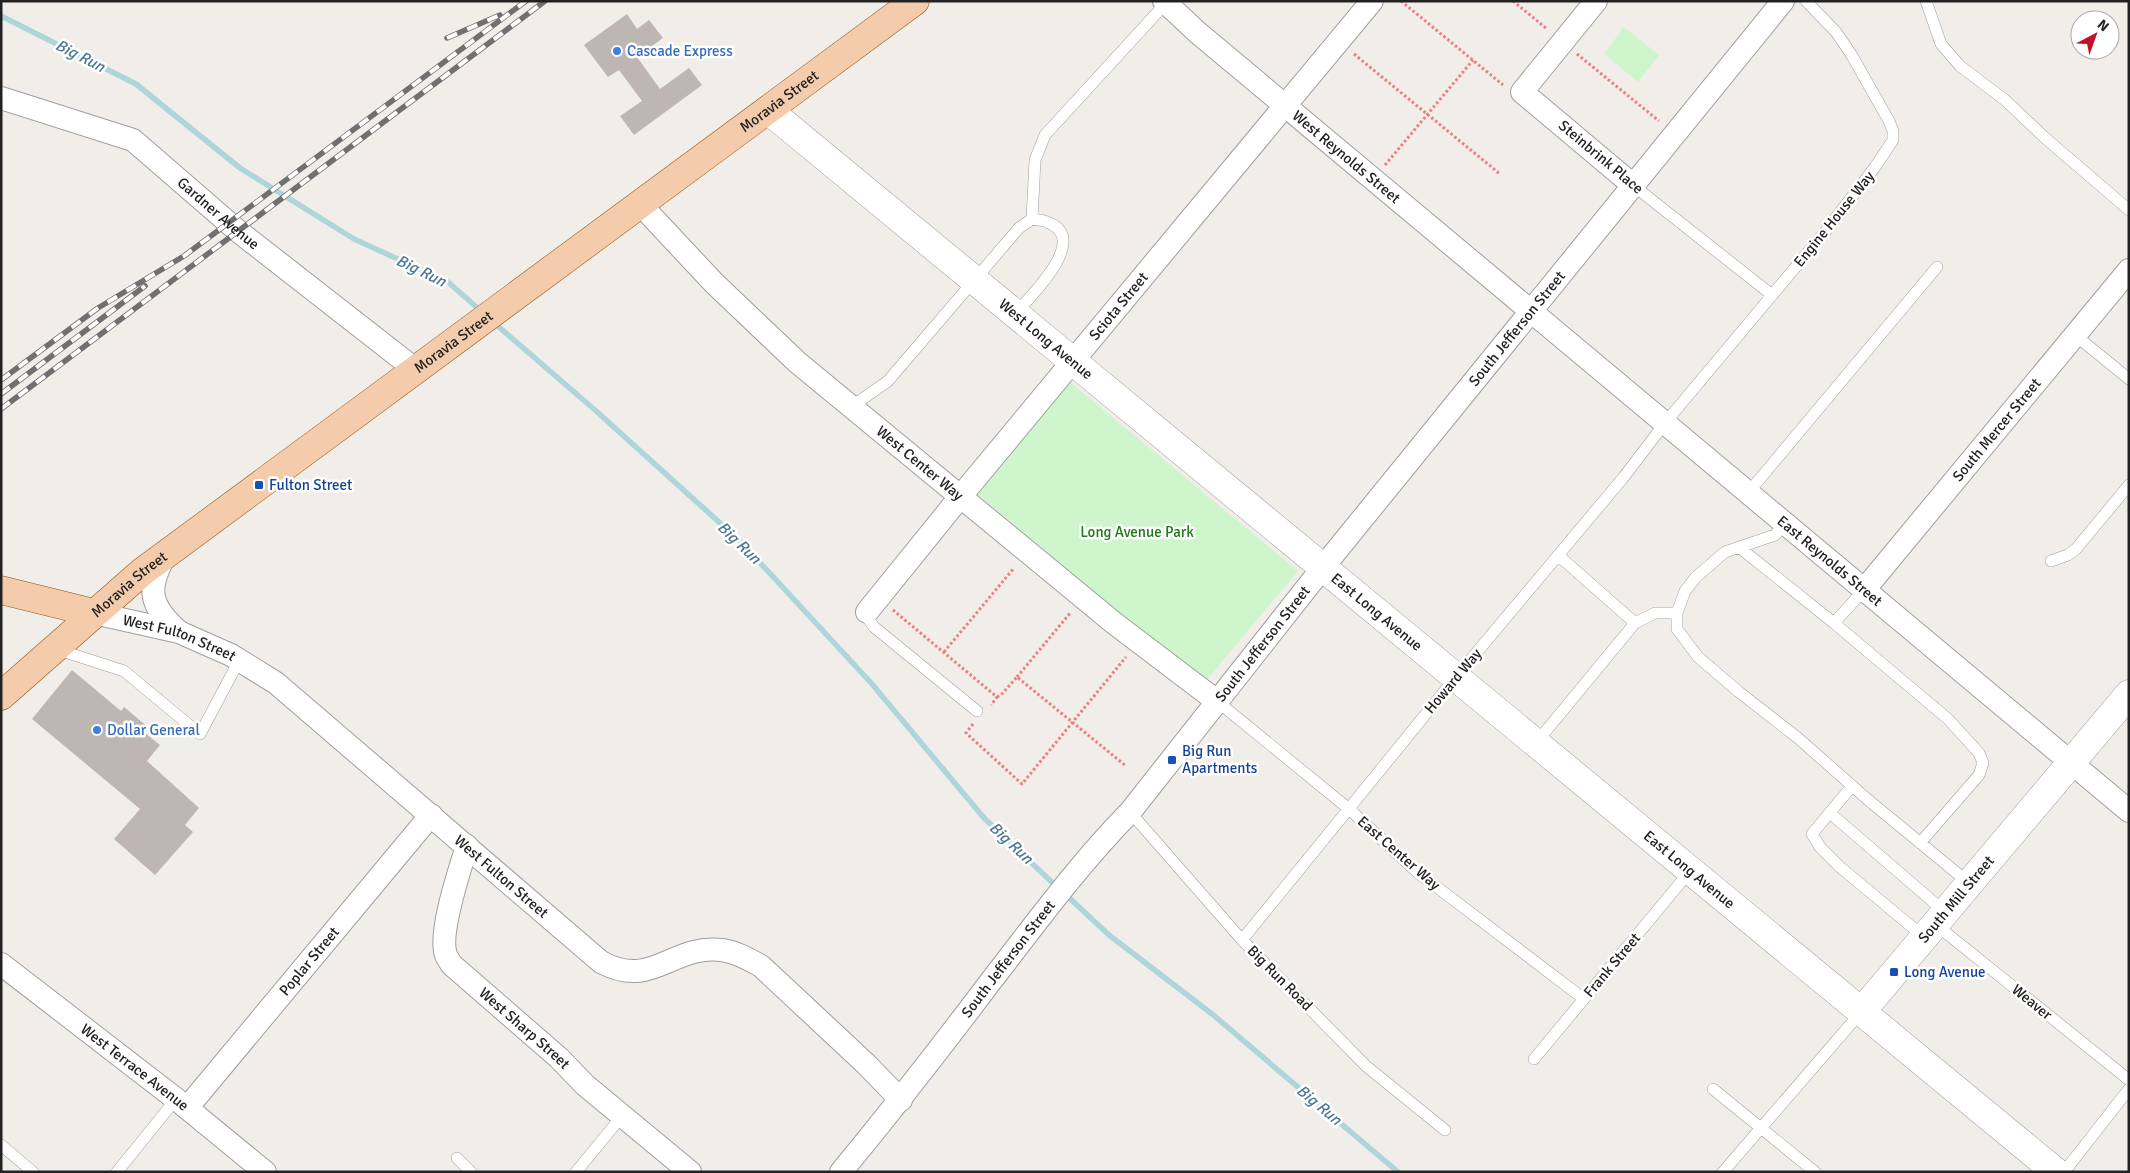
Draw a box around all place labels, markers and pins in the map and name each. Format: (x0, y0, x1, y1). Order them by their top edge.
place label: Cascade Express (627, 42, 733, 60)
marker: Cascade Express (611, 45, 623, 57)
place label: Fulton Street (269, 476, 352, 494)
marker: Fulton Street (253, 479, 265, 491)
place label: Dollar General (107, 721, 200, 739)
marker: Dollar General (91, 724, 103, 736)
place label: Big Run Apartments (1182, 742, 1258, 777)
marker: Big Run Apartments (1166, 754, 1178, 766)
place label: Long Avenue (1904, 963, 1986, 981)
marker: Long Avenue (1888, 966, 1900, 978)

